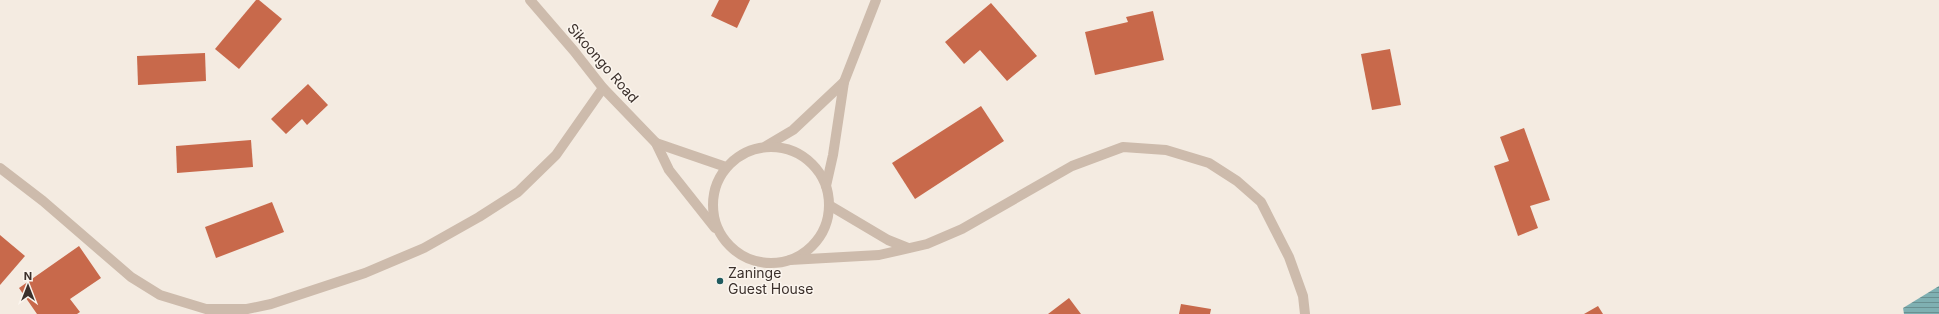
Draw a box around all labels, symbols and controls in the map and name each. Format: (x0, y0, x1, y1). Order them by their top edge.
street label: Sikoongo Road (564, 20, 642, 106)
place label: Zaninge Guest House (728, 264, 813, 297)
north arrow (8, 266, 48, 306)
text: N (24, 269, 32, 283)
marker: Zaninge Guest House (715, 276, 725, 286)

